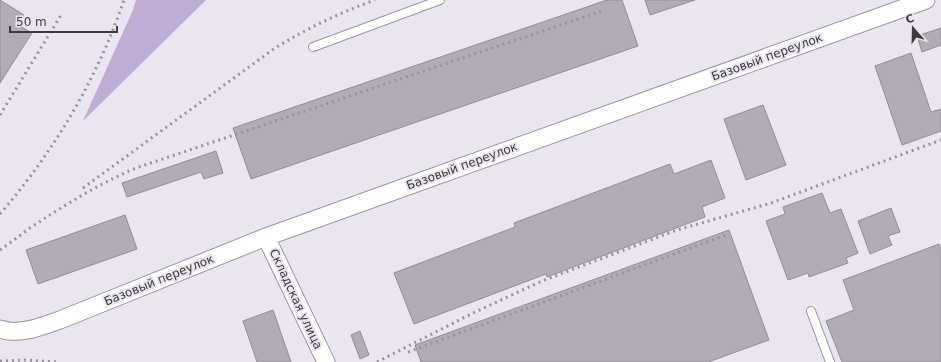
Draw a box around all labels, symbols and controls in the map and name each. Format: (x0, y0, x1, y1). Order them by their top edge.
scale bar (10, 8, 117, 34)
north arrow (893, 8, 933, 48)
text: С (904, 12, 916, 27)
text: 50 m (16, 15, 47, 29)
street label: Базовый переулок (710, 30, 824, 84)
street label: Базовый переулок (405, 139, 519, 193)
street label: Складская улица (267, 247, 325, 351)
street label: Базовый переулок (102, 252, 216, 308)

